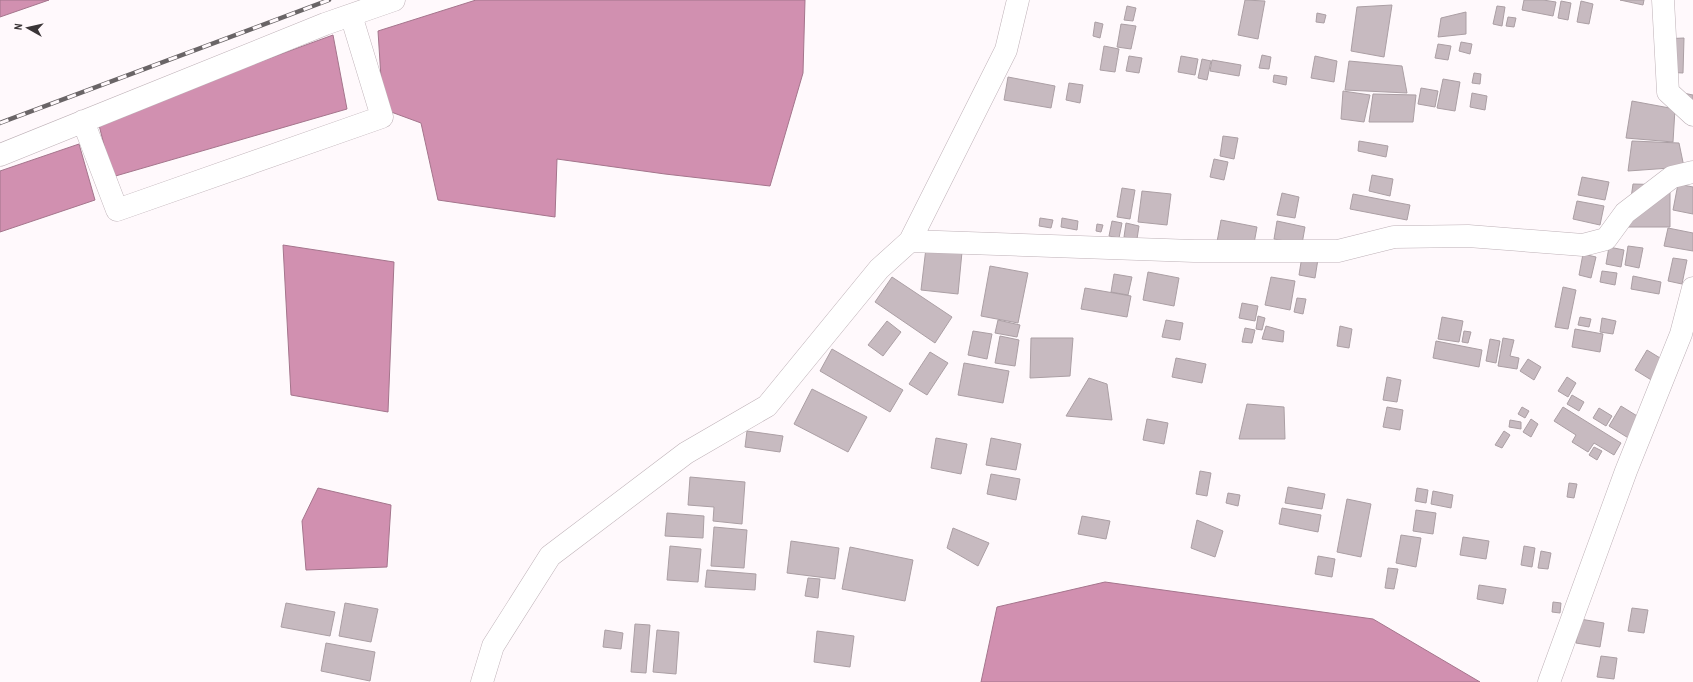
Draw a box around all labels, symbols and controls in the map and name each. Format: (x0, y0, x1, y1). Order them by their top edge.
north arrow (8, 8, 48, 48)
text: N (11, 22, 25, 31)

